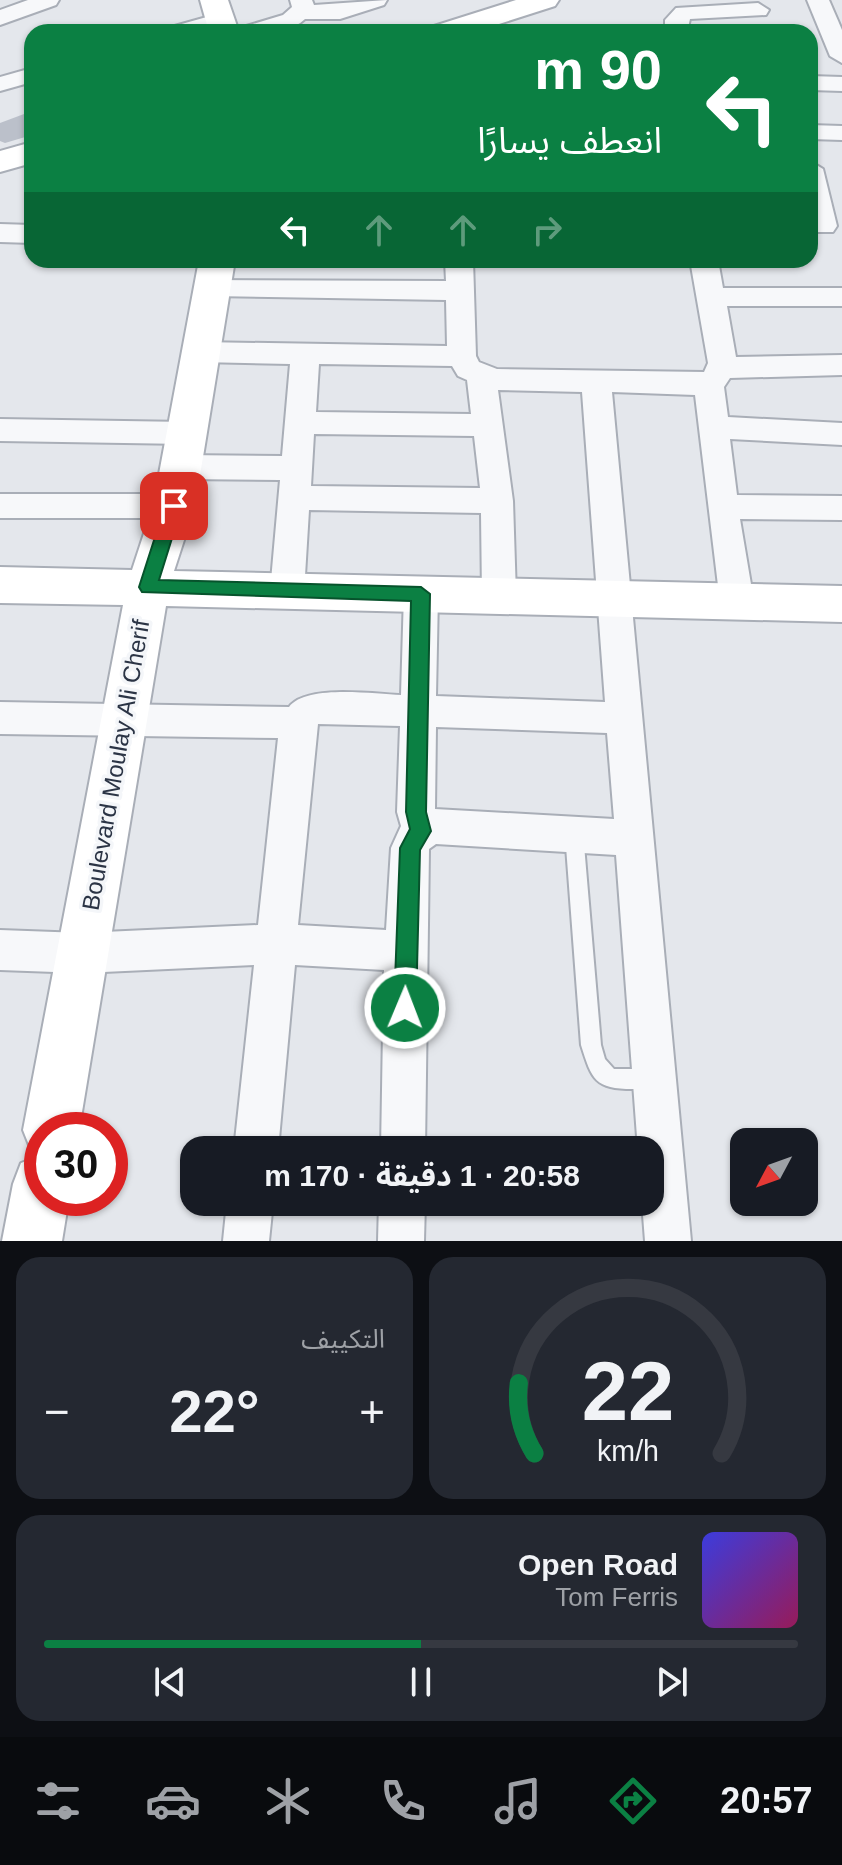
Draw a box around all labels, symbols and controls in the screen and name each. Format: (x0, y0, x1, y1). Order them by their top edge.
text: 90 m (534, 38, 662, 101)
icon: left (690, 56, 794, 160)
text: انعطف يسارًا (477, 120, 662, 161)
icon: left (273, 208, 317, 252)
icon: ahead (357, 208, 401, 252)
icon: ahead (441, 208, 485, 252)
icon: right (525, 208, 569, 252)
pin (140, 472, 208, 540)
icon: arrive (152, 484, 196, 528)
street label: Boulevard Moulay Ali Cherif (77, 617, 154, 912)
position arrow (363, 966, 447, 1050)
speed limit sign: 30 (24, 1112, 128, 1216)
north arrow (730, 1128, 818, 1216)
map controls (730, 1128, 818, 1216)
text: 20:58 · 1 دقيقة · 170 m (264, 1159, 580, 1192)
text: التكييف (301, 1324, 385, 1354)
text: 22 (581, 1345, 674, 1438)
text: 22° (169, 1378, 260, 1445)
text: − (44, 1387, 70, 1436)
text: + (359, 1387, 385, 1436)
text: km/h (597, 1435, 658, 1467)
text: Open Road (518, 1548, 678, 1581)
text: Tom Ferris (555, 1582, 678, 1612)
icon: previous (148, 1660, 192, 1704)
icon: pause (399, 1660, 443, 1704)
icon: next (650, 1660, 694, 1704)
icon: filters (30, 1773, 86, 1829)
icon: car (145, 1773, 201, 1829)
icon: climate (260, 1773, 316, 1829)
icon: phone (375, 1773, 431, 1829)
icon: music (490, 1773, 546, 1829)
icon: directions (605, 1773, 661, 1829)
text: 20:57 (720, 1780, 812, 1821)

